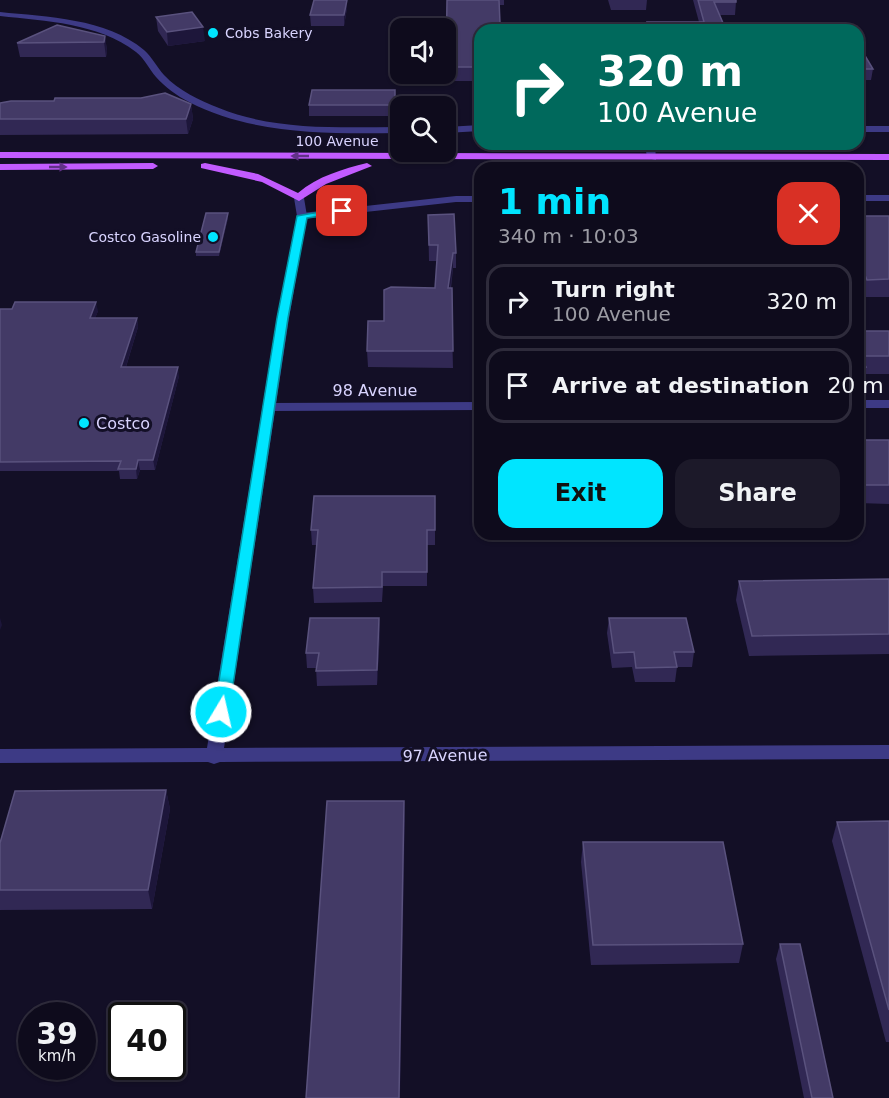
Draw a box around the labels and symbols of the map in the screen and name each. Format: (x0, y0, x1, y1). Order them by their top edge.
place label: Cobs Bakery (225, 25, 312, 41)
marker: Cobs Bakery (206, 26, 220, 40)
street label: 100 Avenue (295, 133, 379, 149)
one-way arrow (290, 151, 309, 161)
one-way arrow (49, 162, 68, 172)
pin (316, 185, 367, 236)
place label: Costco Gasoline (89, 229, 201, 245)
marker: Costco Gasoline (206, 230, 220, 244)
street label: 98 Avenue (333, 381, 417, 400)
place label: Costco (96, 414, 150, 433)
marker: Costco (77, 416, 91, 430)
position arrow (189, 680, 253, 744)
street label: 97 Avenue (402, 745, 488, 766)
speed limit sign: 40 (108, 1002, 186, 1080)

